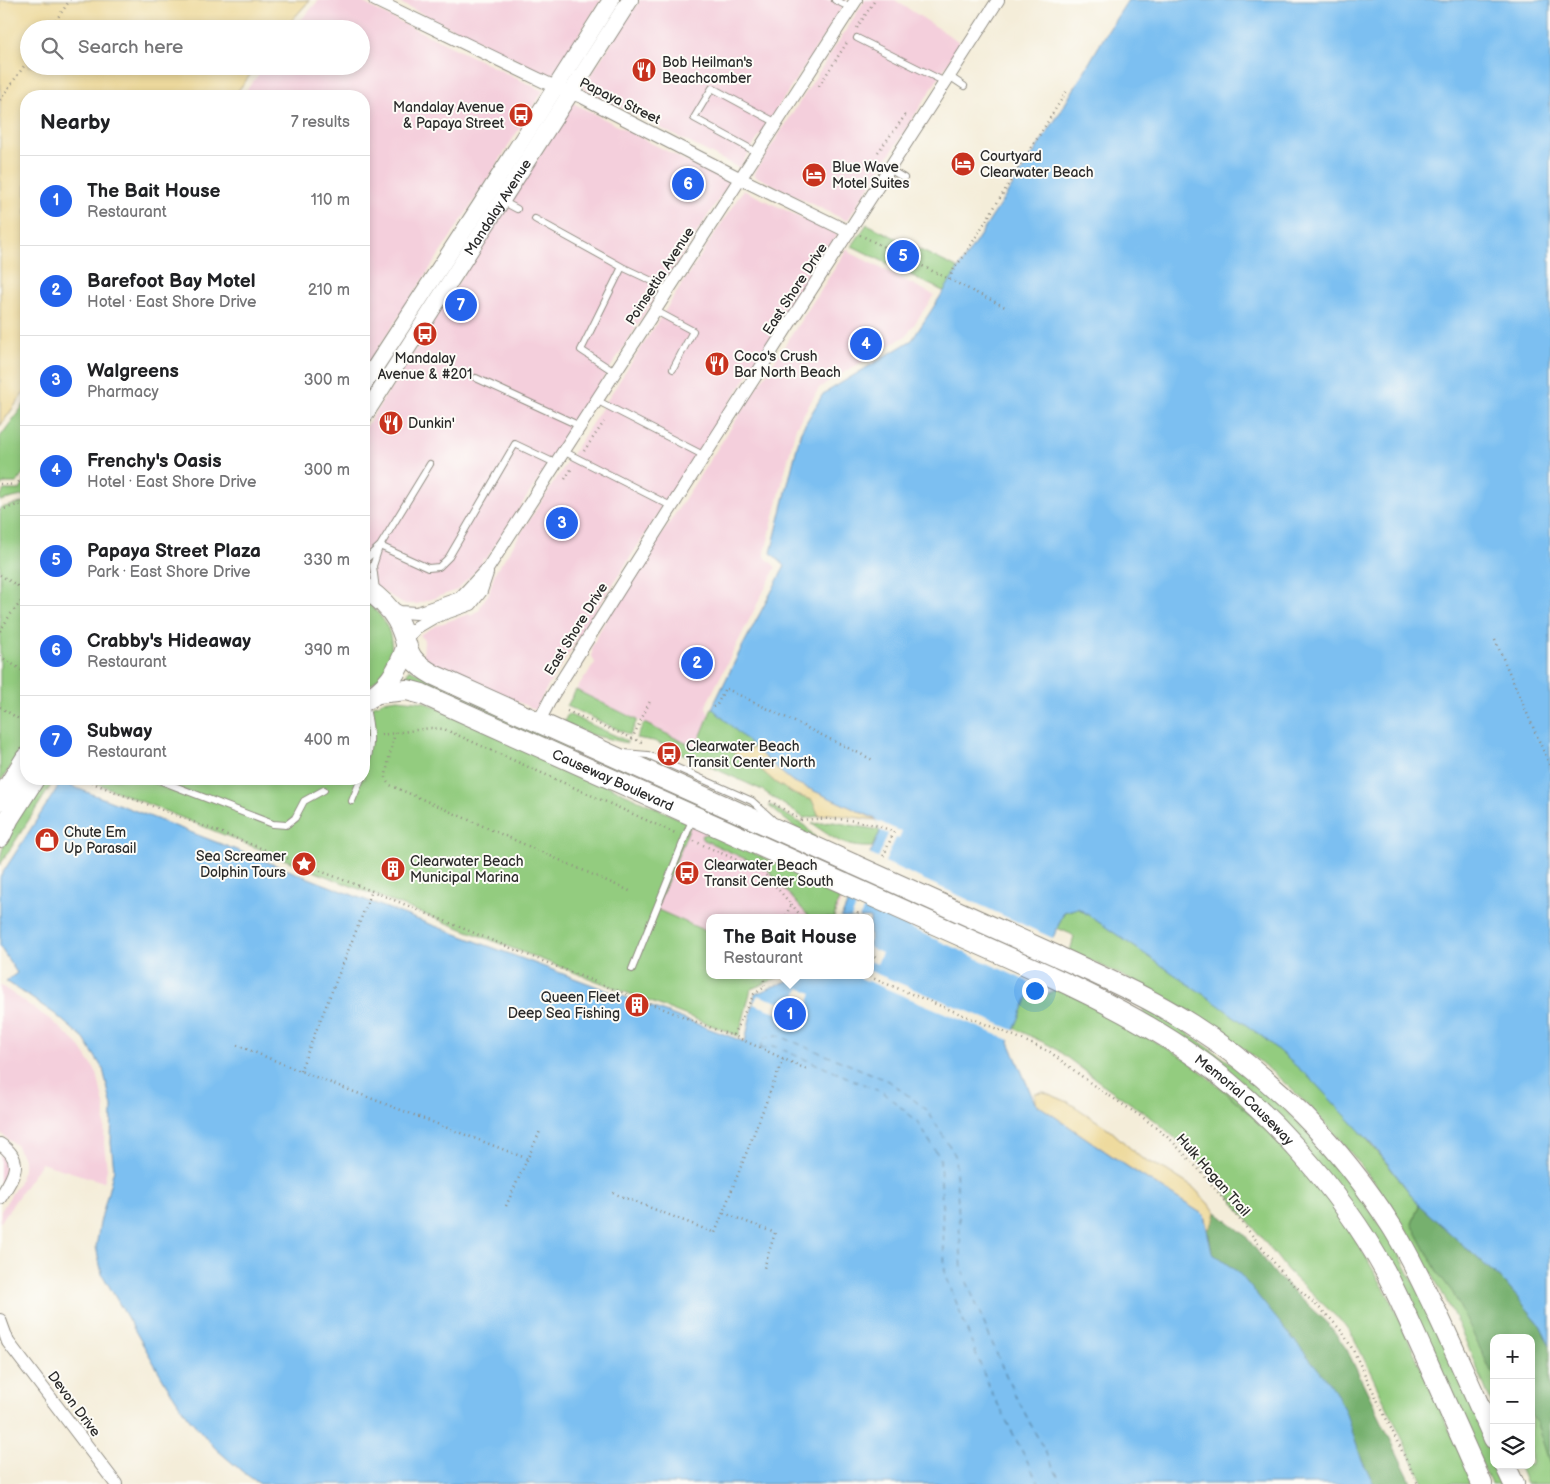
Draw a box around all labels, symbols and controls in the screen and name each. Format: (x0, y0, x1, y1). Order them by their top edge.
search box (20, 20, 370, 75)
icon: search (38, 34, 66, 62)
text: Search here (78, 36, 183, 59)
place label: Bob Heilman's Beachcomber (662, 54, 752, 87)
restaurant icon: Bob Heilman's Beachcomber (631, 57, 657, 83)
street label: Papaya Street (577, 74, 664, 128)
place label: Mandalay Avenue & Papaya Street (393, 99, 505, 132)
bus stop icon: Mandalay Avenue & Papaya Street (508, 102, 534, 128)
text: Nearby (40, 110, 110, 135)
text: 7 results (291, 113, 350, 132)
place label: Courtyard Clearwater Beach (980, 148, 1094, 181)
hotel icon: Courtyard Clearwater Beach (950, 151, 976, 177)
street label: Mandalay Avenue (461, 156, 535, 258)
place label: Blue Wave Motel Suites (832, 159, 909, 192)
hotel icon: Blue Wave Motel Suites (801, 162, 827, 188)
pin: 6 (672, 165, 704, 203)
text: The Bait House (87, 180, 221, 203)
text: 1 (53, 191, 59, 210)
text: 110 m (311, 191, 350, 210)
text: Restaurant (87, 203, 167, 222)
street label: Poinsettia Avenue (622, 224, 698, 328)
pin: 5 (887, 237, 919, 275)
street label: East Shore Drive (759, 240, 831, 338)
text: Barefoot Bay Motel (87, 270, 256, 293)
text: 2 (51, 281, 61, 300)
text: 210 m (308, 281, 350, 300)
pin: 7 (445, 286, 477, 324)
text: Hotel · East Shore Drive (87, 293, 256, 312)
bus stop icon: Mandalay Avenue & #201 (412, 321, 438, 347)
pin: 4 (850, 325, 882, 363)
place label: Coco's Crush Bar North Beach (734, 348, 841, 381)
place label: Mandalay Avenue & #201 (378, 350, 472, 383)
restaurant icon: Coco's Crush Bar North Beach (704, 351, 730, 377)
text: Walgreens (87, 360, 179, 383)
text: 3 (51, 371, 61, 390)
text: 300 m (304, 371, 350, 390)
text: Pharmacy (87, 383, 159, 402)
restaurant icon: Dunkin' (378, 410, 404, 436)
place label: Dunkin' (408, 415, 455, 432)
text: Frenchy's Oasis (87, 450, 222, 473)
text: 4 (51, 461, 61, 480)
text: 300 m (304, 461, 350, 480)
text: Hotel · East Shore Drive (87, 473, 256, 492)
pin: 3 (546, 504, 578, 542)
text: Papaya Street Plaza (87, 540, 261, 563)
text: 5 (51, 551, 61, 570)
text: 330 m (303, 551, 350, 570)
text: Park · East Shore Drive (87, 563, 250, 582)
street label: East Shore Drive (541, 580, 611, 678)
text: Crabby's Hideaway (87, 630, 251, 653)
text: 6 (51, 641, 61, 660)
text: 390 m (304, 641, 350, 660)
pin: 2 (681, 644, 713, 682)
text: Restaurant (87, 653, 167, 672)
text: Subway (87, 720, 152, 743)
text: 7 (52, 731, 60, 750)
text: 400 m (304, 731, 350, 750)
place label: Clearwater Beach Transit Center North (686, 738, 816, 771)
bus stop icon: Clearwater Beach Transit Center North (656, 741, 682, 767)
text: Restaurant (87, 743, 167, 762)
street label: Causeway Boulevard (550, 745, 676, 814)
place label: Chute Em Up Parasail (64, 824, 136, 857)
shop icon: Chute Em Up Parasail (34, 827, 60, 853)
place label: Sea Screamer Dolphin Tours (196, 848, 287, 881)
place icon: Sea Screamer Dolphin Tours (291, 851, 317, 877)
place label: Clearwater Beach Municipal Marina (410, 853, 524, 886)
building icon: Clearwater Beach Municipal Marina (380, 856, 406, 882)
place label: Clearwater Beach Transit Center South (704, 857, 834, 890)
bus stop icon: Clearwater Beach Transit Center South (674, 860, 700, 886)
popup (706, 914, 874, 979)
text: The Bait House (723, 926, 857, 949)
text: Restaurant (723, 949, 803, 968)
your location (1022, 978, 1048, 1004)
place label: Queen Fleet Deep Sea Fishing (508, 989, 621, 1022)
building icon: Queen Fleet Deep Sea Fishing (624, 992, 650, 1018)
pin: 1 (774, 995, 806, 1033)
street label: Memorial Causeway (1191, 1051, 1298, 1149)
street label: Hulk Hogan Trail (1172, 1130, 1254, 1220)
map controls (1490, 1334, 1535, 1469)
button: + (1490, 1334, 1535, 1379)
street label: Devon Drive (44, 1368, 104, 1440)
button: − (1490, 1379, 1535, 1424)
button: layers (1490, 1424, 1535, 1469)

